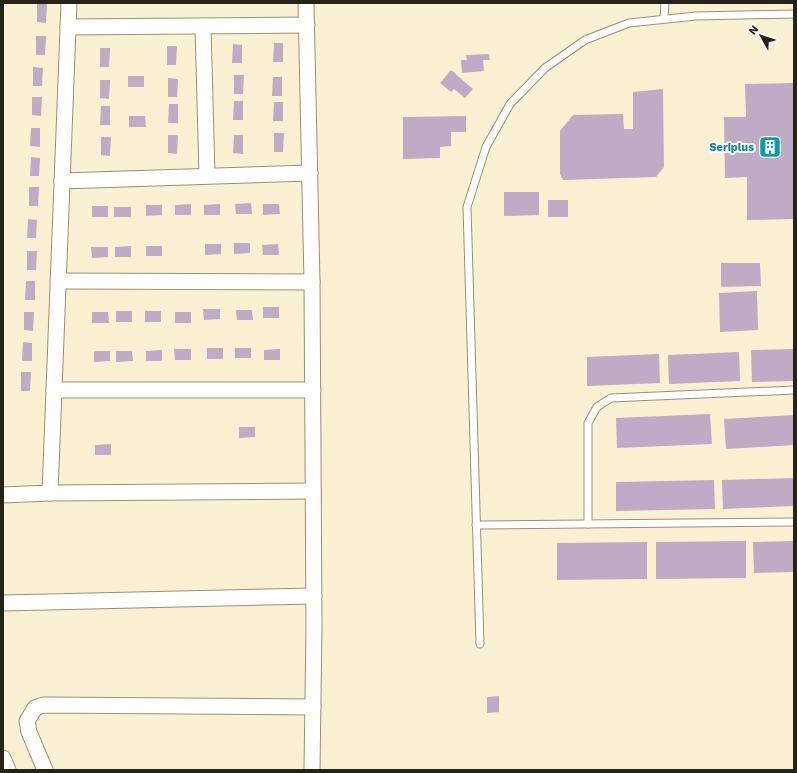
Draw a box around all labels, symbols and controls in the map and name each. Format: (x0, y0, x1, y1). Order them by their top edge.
north arrow (741, 16, 781, 56)
text: N (746, 23, 761, 37)
building icon: Seriplus (757, 134, 783, 160)
place label: Seriplus (709, 141, 754, 154)

